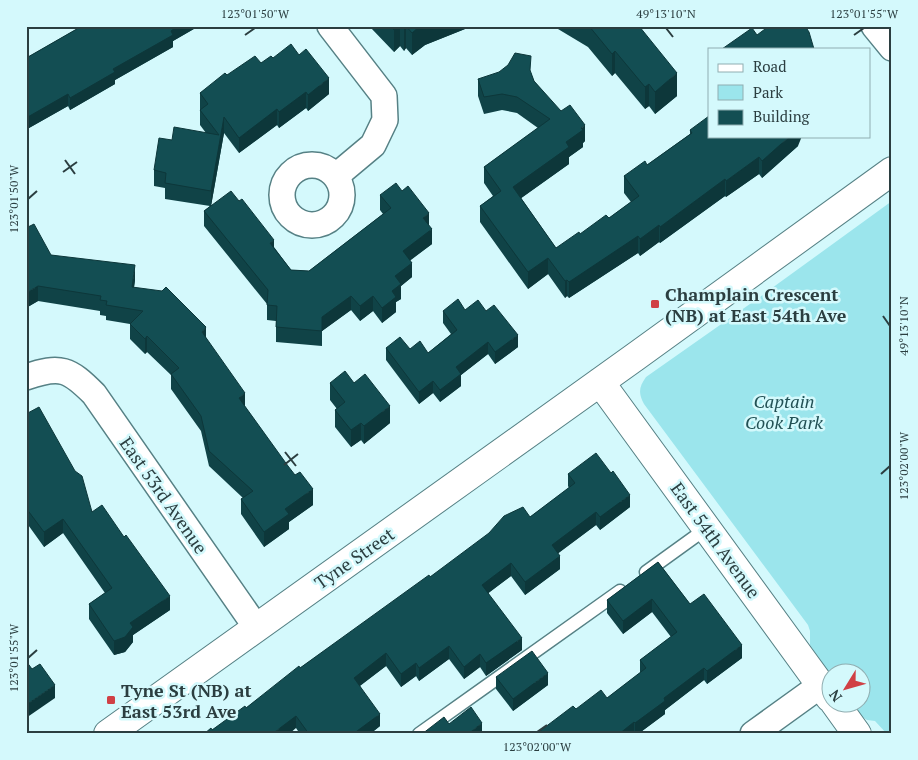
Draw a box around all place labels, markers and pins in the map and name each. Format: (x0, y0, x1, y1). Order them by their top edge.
place label: Champlain Crescent (NB) at East 54th Ave (665, 282, 847, 327)
marker: Champlain Crescent (NB) at East 54th Ave (649, 298, 661, 310)
place label: Tyne St (NB) at East 53rd Ave (121, 678, 252, 723)
marker: Tyne St (NB) at East 53rd Ave (105, 694, 117, 706)

